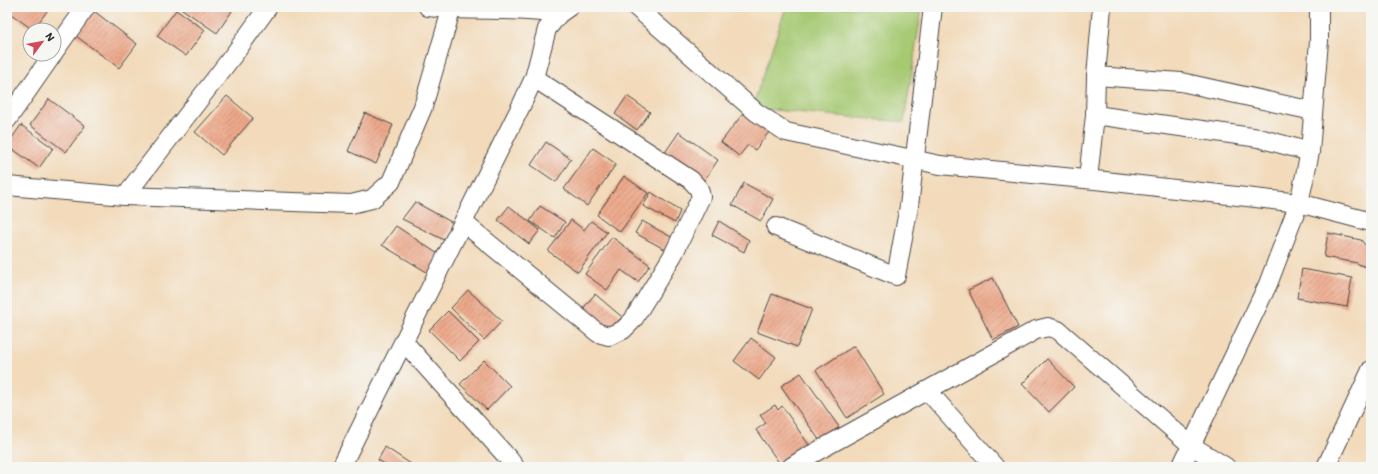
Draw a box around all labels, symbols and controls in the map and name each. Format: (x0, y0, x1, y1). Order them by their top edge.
north arrow (22, 22, 62, 62)
text: N (43, 30, 58, 44)

